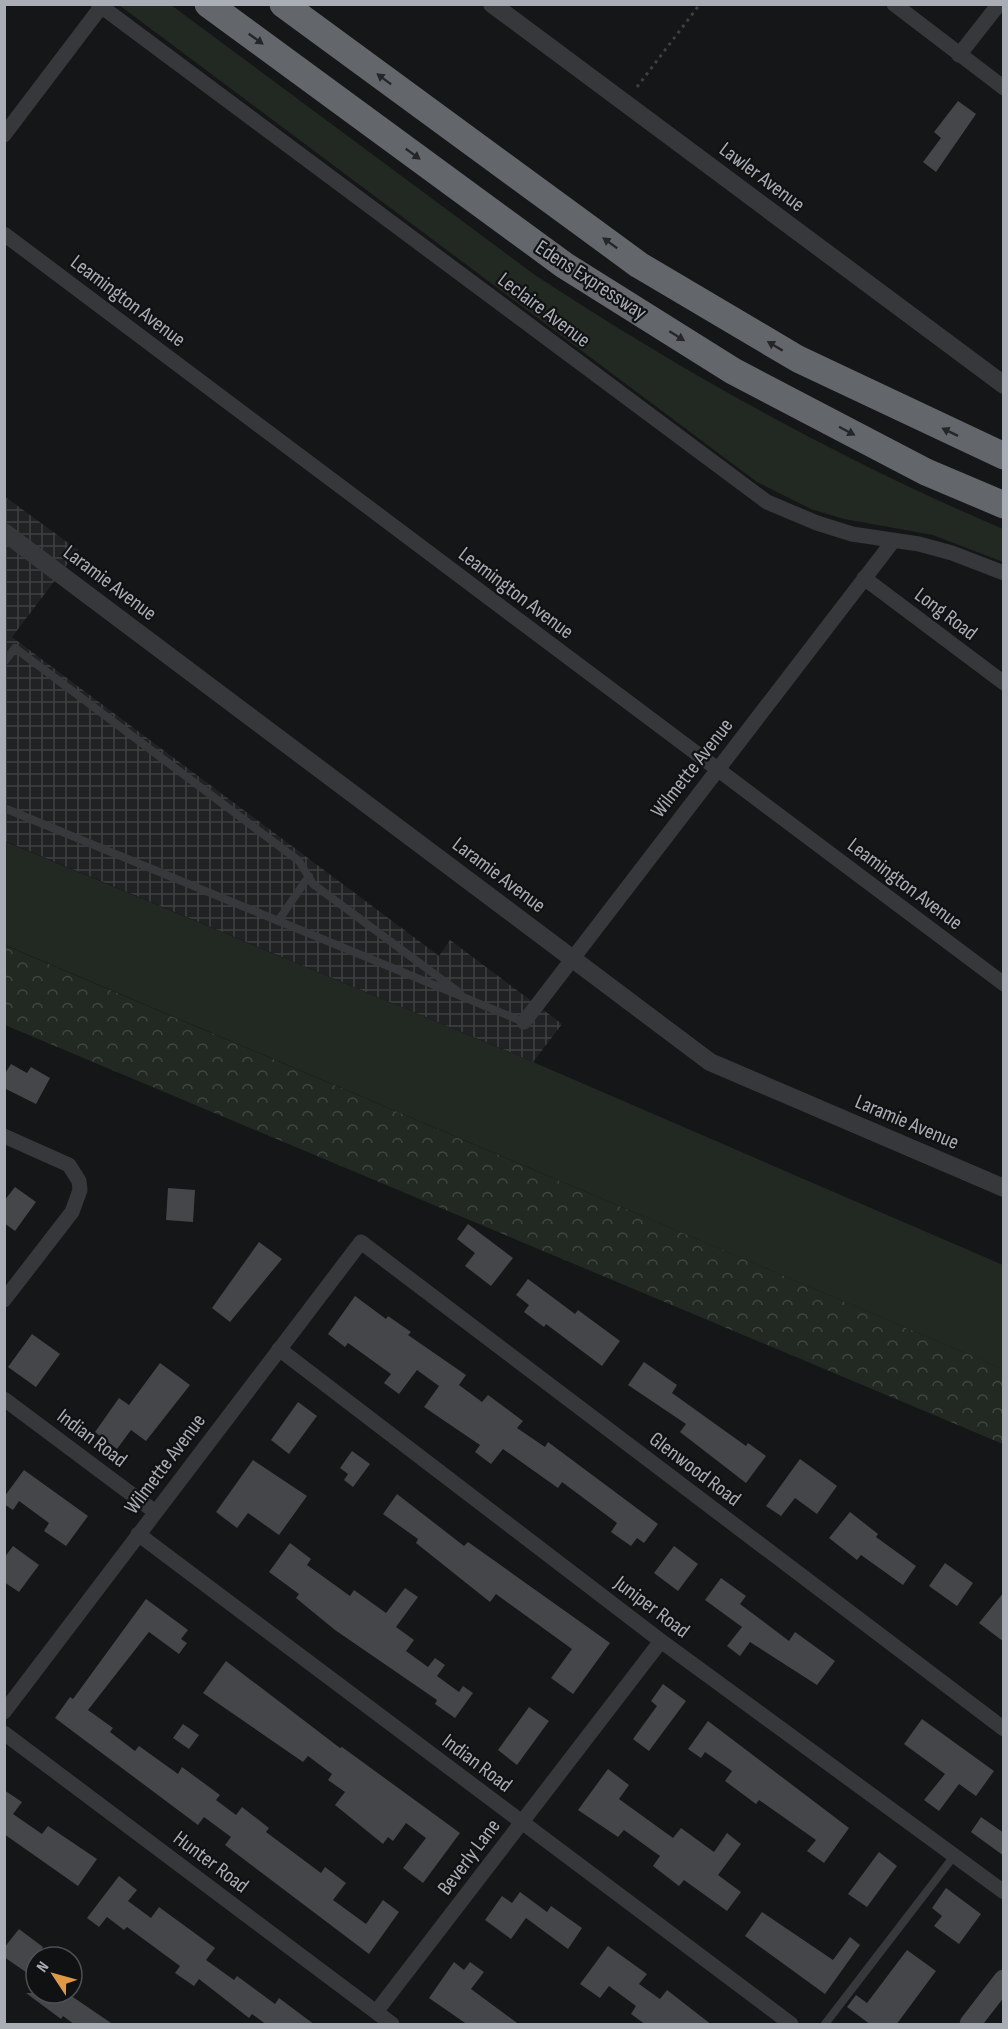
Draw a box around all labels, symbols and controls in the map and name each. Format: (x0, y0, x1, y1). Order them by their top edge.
one-way arrow (247, 33, 263, 45)
one-way arrow (376, 74, 391, 86)
street label: Lawler Avenue (714, 137, 810, 217)
one-way arrow (405, 148, 421, 160)
street label: Edens Expressway (531, 235, 651, 325)
one-way arrow (602, 237, 618, 249)
street label: Leamington Avenue (66, 250, 190, 352)
street label: Leclaire Avenue (493, 267, 595, 353)
one-way arrow (669, 331, 685, 342)
one-way arrow (767, 340, 783, 351)
one-way arrow (839, 426, 856, 436)
one-way arrow (941, 428, 958, 437)
street label: Laramie Avenue (58, 540, 162, 626)
street label: Leamington Avenue (454, 542, 578, 644)
street label: Long Road (910, 582, 982, 646)
street label: Wilmette Avenue (645, 713, 739, 823)
street label: Laramie Avenue (447, 832, 551, 918)
street label: Leamington Avenue (843, 833, 967, 935)
street label: Laramie Avenue (851, 1089, 963, 1155)
street label: Indian Road (52, 1404, 132, 1472)
street label: Wilmette Avenue (119, 1409, 211, 1519)
street label: Glenwood Road (644, 1426, 746, 1512)
street label: Juniper Road (609, 1570, 694, 1643)
street label: Indian Road (437, 1729, 517, 1797)
street label: Beverly Lane (432, 1814, 506, 1900)
street label: Hunter Road (168, 1826, 254, 1898)
north arrow (24, 1945, 84, 2005)
text: N (33, 1958, 53, 1976)

